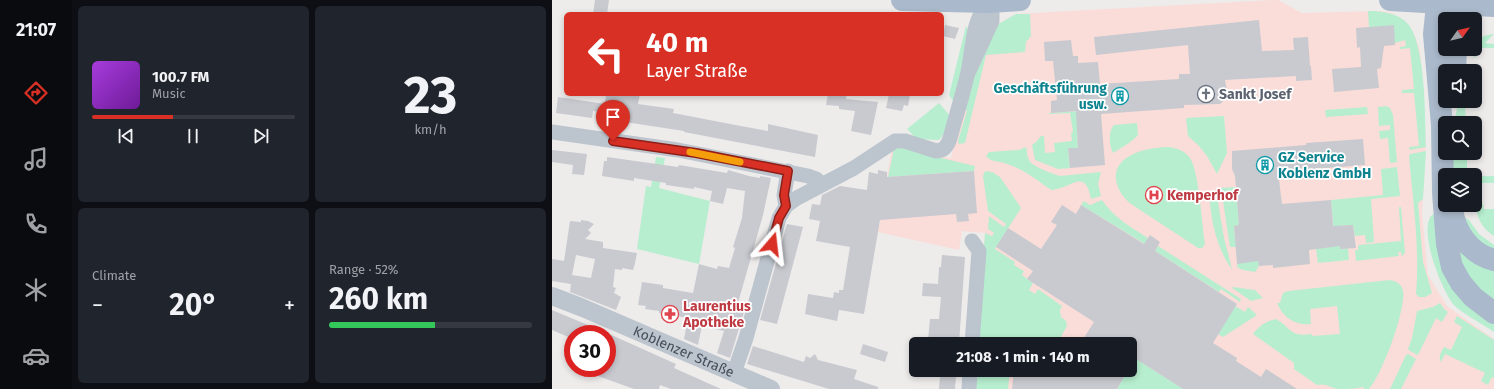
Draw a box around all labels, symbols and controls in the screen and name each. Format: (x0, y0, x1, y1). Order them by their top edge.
north arrow (1438, 12, 1482, 56)
map controls (1438, 12, 1482, 212)
text: 21:07 (16, 19, 56, 41)
text: 40 m (646, 26, 709, 59)
icon: left (580, 28, 632, 80)
text: Layer Straße (646, 60, 748, 82)
text: 23 (404, 64, 457, 127)
button: sound (1438, 64, 1482, 108)
text: 100.7 FM (152, 68, 209, 86)
icon: directions (22, 79, 50, 107)
place label: Geschäftsführung usw. (993, 80, 1107, 113)
church icon: Sankt Josef (1196, 84, 1216, 104)
text: Music (152, 86, 186, 101)
building icon: Geschäftsführung usw. (1110, 86, 1130, 106)
place label: Sankt Josef (1219, 86, 1293, 103)
pin (596, 100, 630, 141)
icon: arrive (602, 106, 624, 128)
button: search (1438, 116, 1482, 160)
text: km/h (414, 122, 447, 137)
icon: previous (115, 125, 137, 147)
icon: pause (182, 125, 204, 147)
icon: next (250, 125, 272, 147)
icon: music (22, 145, 50, 173)
place label: GZ Service Koblenz GmbH (1278, 149, 1371, 182)
building icon: GZ Service Koblenz GmbH (1255, 155, 1275, 175)
button: layers (1438, 168, 1482, 212)
hospital icon: Kemperhof (1144, 185, 1164, 205)
place label: Kemperhof (1167, 187, 1240, 204)
icon: phone (22, 210, 50, 238)
position arrow (751, 223, 793, 265)
text: Range · 52% (329, 262, 399, 277)
text: Climate (92, 268, 136, 283)
icon: climate (22, 276, 50, 304)
text: 260 km (329, 281, 428, 317)
text: 20° (169, 287, 218, 323)
text: − (92, 292, 103, 319)
text: + (284, 292, 295, 319)
place label: Laurentius Apotheke (682, 298, 751, 331)
pharmacy icon: Laurentius Apotheke (660, 304, 680, 324)
street label: Koblenzer Straße (631, 322, 737, 381)
speed limit sign: 30 (564, 325, 616, 377)
icon: car (22, 342, 50, 370)
text: 21:08 · 1 min · 140 m (956, 348, 1090, 366)

